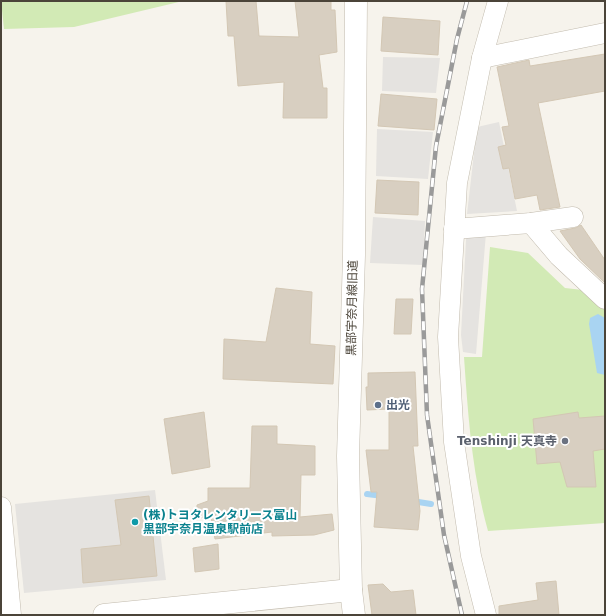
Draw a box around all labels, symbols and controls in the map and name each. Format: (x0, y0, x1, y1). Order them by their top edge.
street label: 黒部宇奈月線旧道 (344, 260, 360, 356)
place label: 出光 (386, 398, 410, 412)
marker: 出光 (373, 400, 383, 410)
place label: Tenshinji 天真寺 (457, 434, 557, 448)
marker: Tenshinji 天真寺 (560, 436, 570, 446)
place label: (株)トヨタレンタリース富山 黒部宇奈月温泉駅前店 (143, 508, 297, 536)
marker: (株)トヨタレンタリース富山 黒部宇奈月温泉駅前店 (130, 517, 140, 527)

